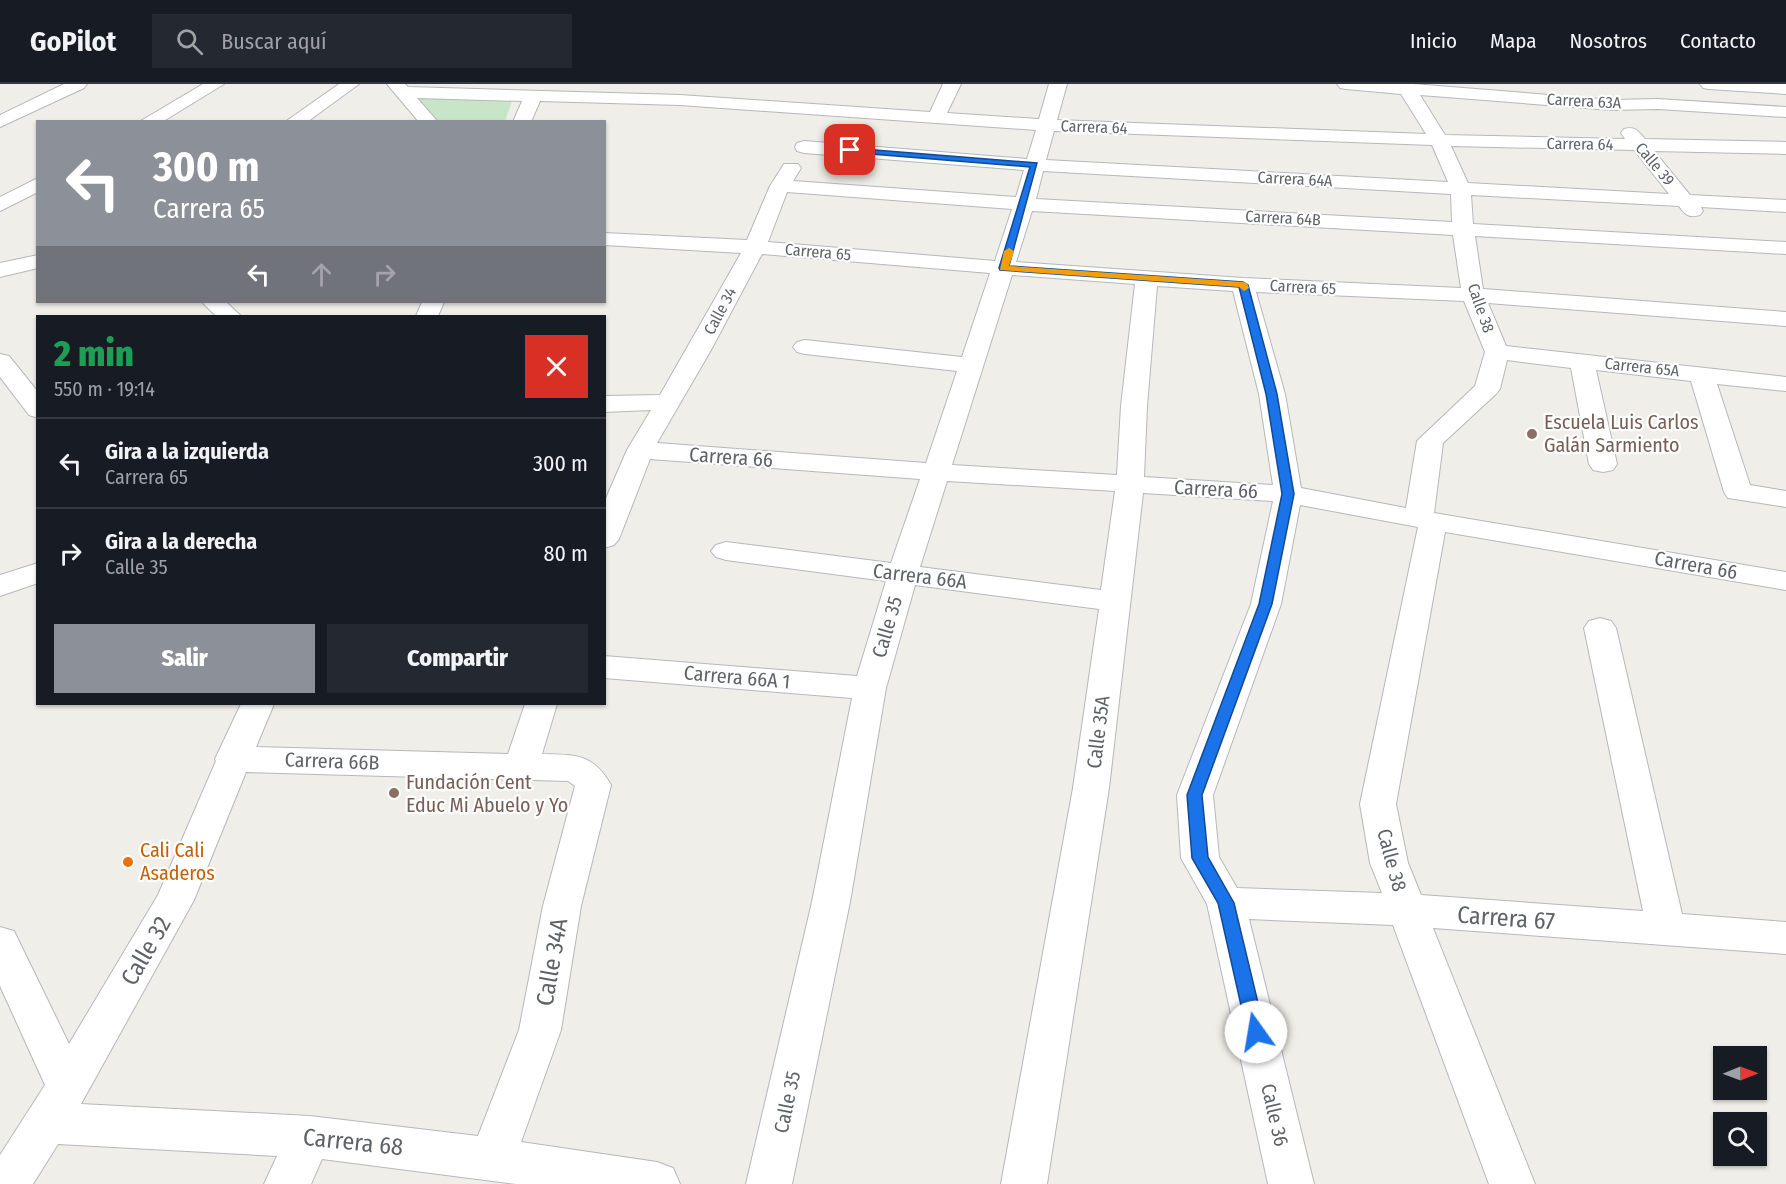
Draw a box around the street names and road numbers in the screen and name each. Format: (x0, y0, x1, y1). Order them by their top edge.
street label: Carrera 63A (1546, 90, 1622, 112)
street label: Carrera 64 (1060, 116, 1128, 138)
street label: Carrera 64 (1546, 134, 1614, 154)
street label: Calle 39 (1631, 139, 1679, 190)
street label: Carrera 64A (1257, 168, 1334, 190)
street label: Carrera 64B (1245, 207, 1321, 229)
street label: Carrera 65 (784, 240, 852, 264)
street label: Carrera 65 (1269, 276, 1337, 298)
street label: Calle 38 (1464, 281, 1498, 335)
street label: Calle 34 (700, 284, 740, 338)
street label: Carrera 65A (1604, 354, 1681, 380)
street label: Carrera 66 (688, 442, 774, 472)
street label: Carrera 66 (1174, 475, 1259, 503)
street label: Carrera 66 (1653, 546, 1739, 584)
street label: Carrera 66A (872, 558, 969, 594)
street label: Calle 35 (867, 594, 907, 660)
street label: Carrera 66A 1 (683, 660, 791, 694)
street label: Calle 35A (1082, 694, 1114, 770)
street label: Carrera 66B (284, 747, 380, 775)
street label: Calle 38 (1372, 826, 1412, 894)
street label: Carrera 67 (1456, 901, 1556, 935)
street label: Calle 32 (115, 912, 177, 990)
street label: Calle 34A (531, 916, 574, 1008)
street label: Calle 35 (769, 1069, 805, 1135)
street label: Calle 36 (1256, 1081, 1294, 1149)
street label: Carrera 68 (302, 1123, 404, 1161)

